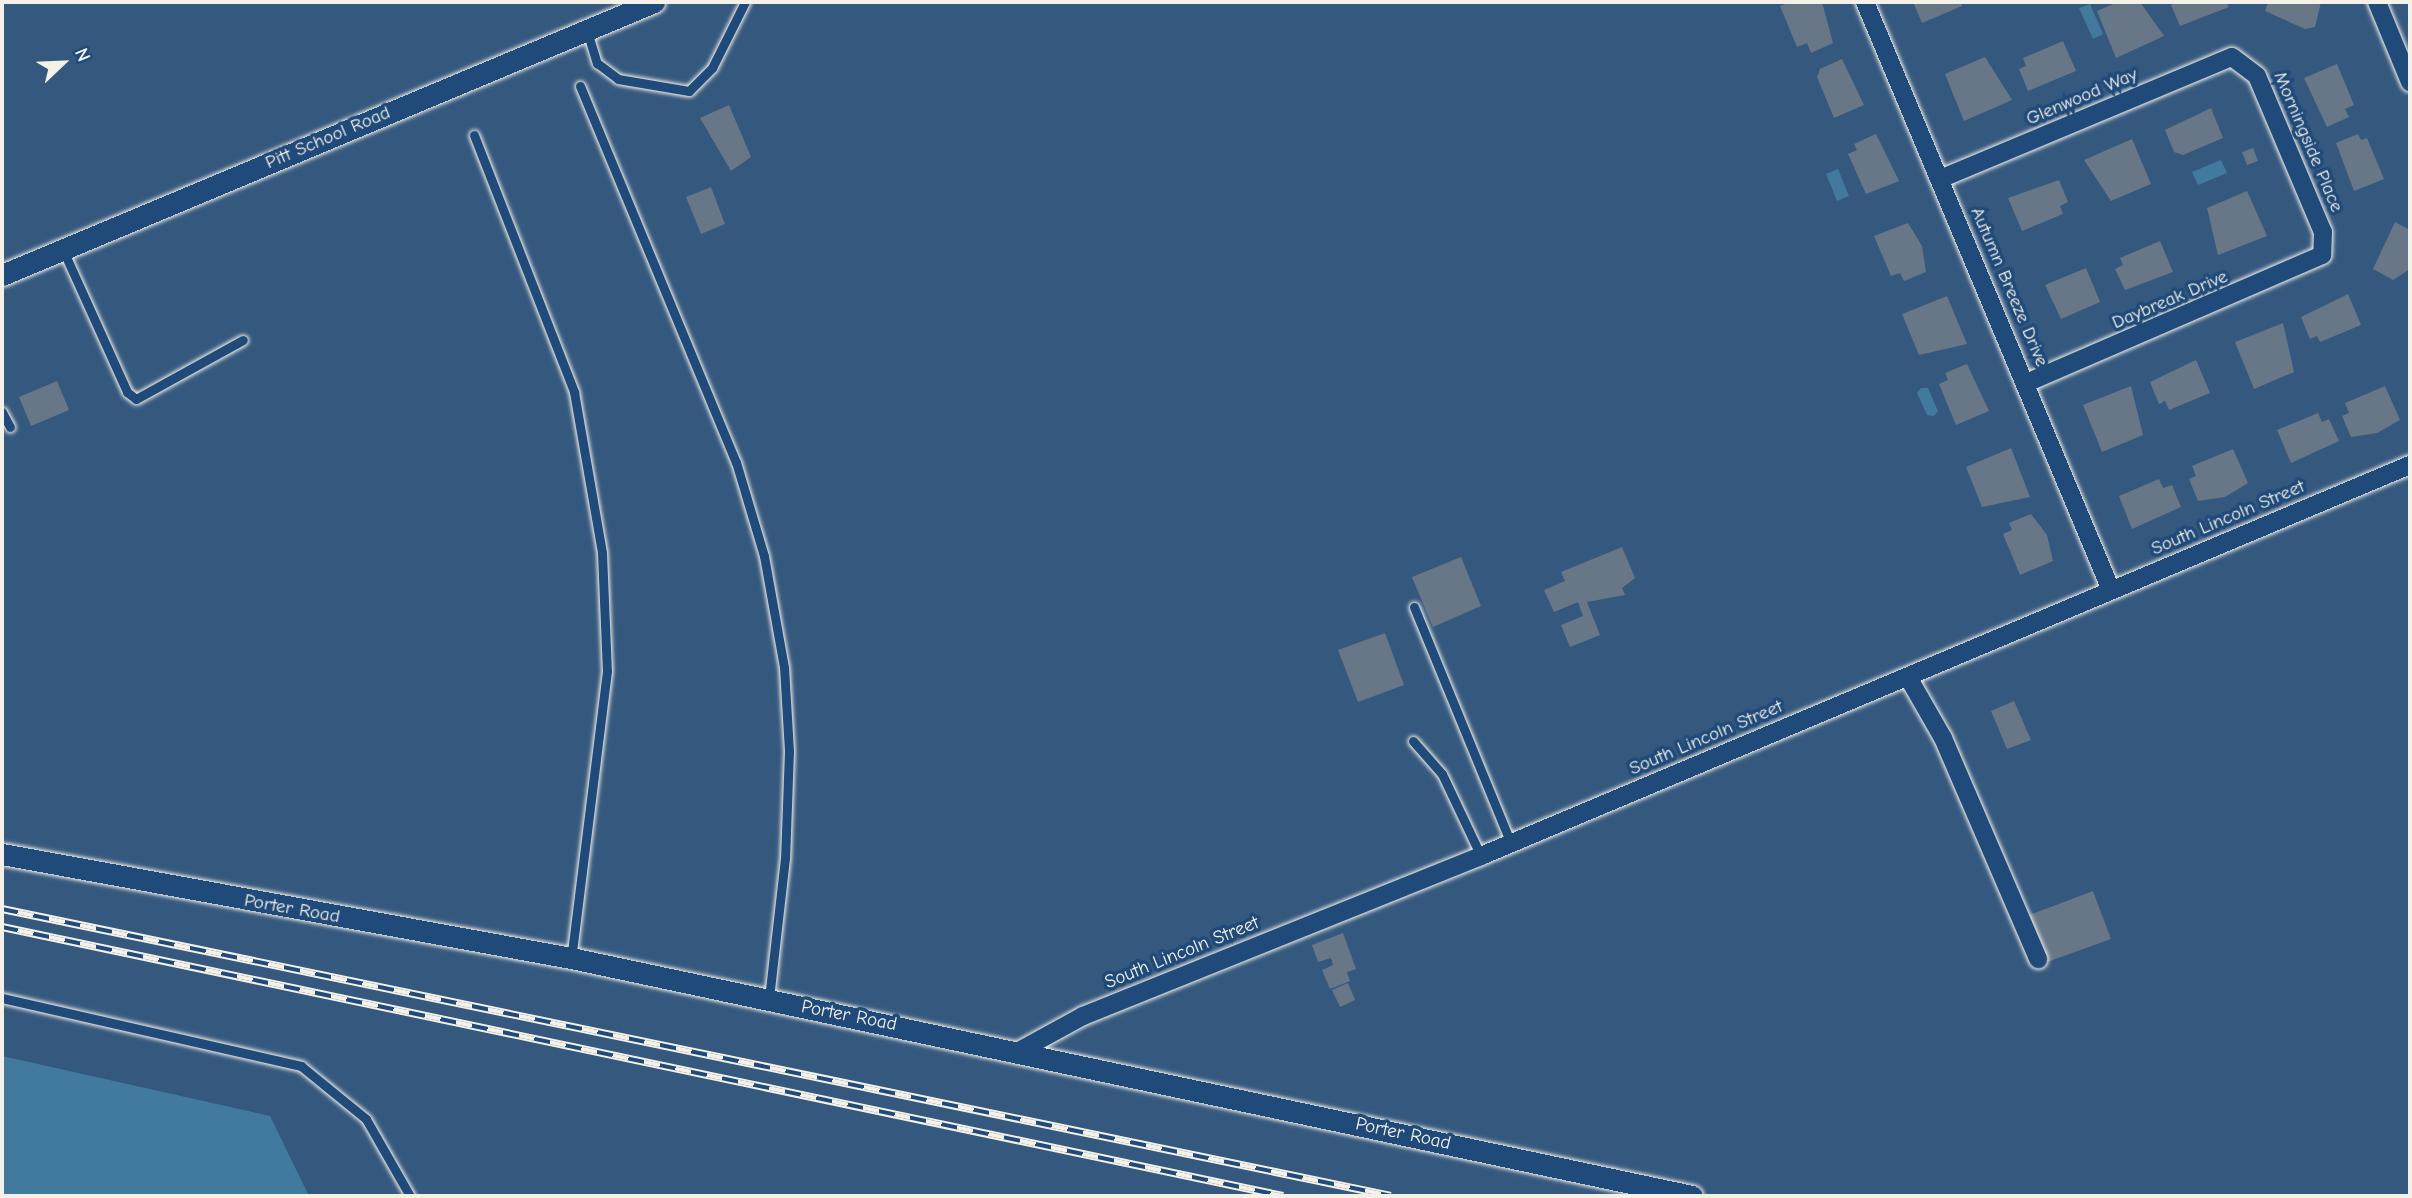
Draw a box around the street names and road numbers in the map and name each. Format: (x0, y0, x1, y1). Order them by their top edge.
street label: Glenwood Way (2023, 63, 2141, 131)
street label: Morningside Place (2268, 68, 2348, 216)
street label: Pitt School Road (262, 101, 394, 175)
street label: Autumn Breeze Drive (1965, 204, 2053, 370)
street label: Daybreak Drive (2109, 265, 2231, 335)
street label: South Lincoln Street (2148, 475, 2308, 561)
street label: South Lincoln Street (1626, 695, 1786, 781)
street label: Porter Road (242, 889, 342, 929)
street label: South Lincoln Street (1102, 912, 1262, 994)
street label: Porter Road (799, 996, 899, 1036)
street label: Porter Road (1353, 1113, 1453, 1155)

